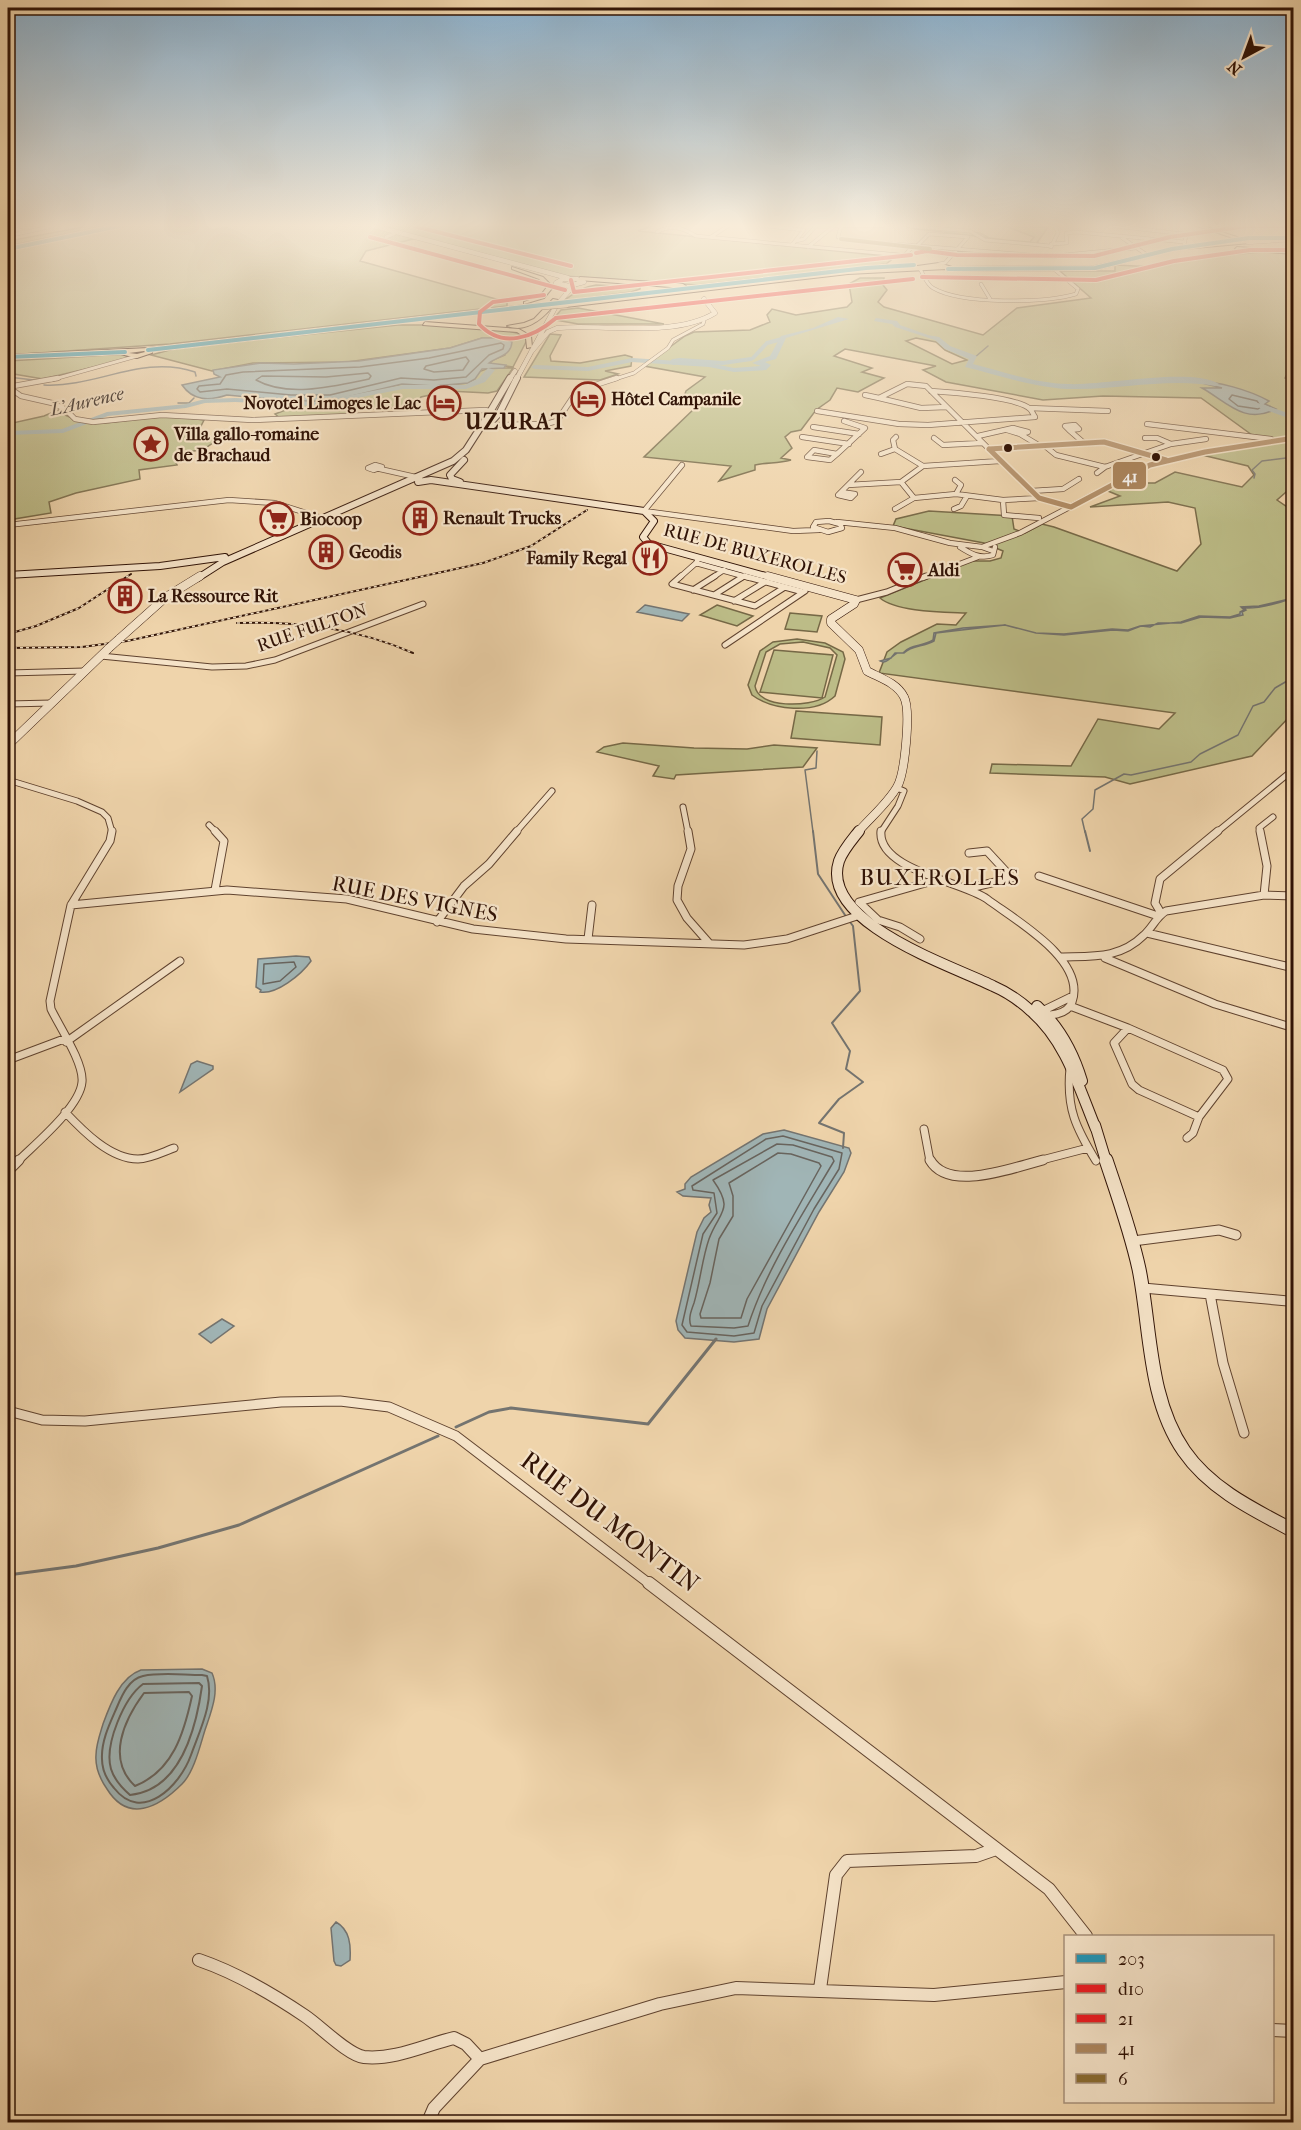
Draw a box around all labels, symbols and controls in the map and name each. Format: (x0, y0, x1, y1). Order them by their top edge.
north arrow (1214, 27, 1274, 87)
text: N (1223, 56, 1245, 79)
hotel icon: Hôtel Campanile (570, 381, 606, 417)
water label: L'Aurence (46, 383, 127, 421)
hotel icon: Novotel Limoges le Lac (426, 385, 462, 421)
place label: Hôtel Campanile (611, 389, 741, 410)
place label: Novotel Limoges le Lac (243, 393, 421, 414)
district label: UZURAT (464, 409, 567, 435)
place label: Villa gallo-romaine de Brachaud (173, 424, 319, 466)
place icon: Villa gallo-romaine de Brachaud (133, 426, 169, 462)
unlabelled marker (1002, 442, 1014, 454)
unlabelled marker (1150, 451, 1162, 463)
line badge: 41 (1112, 461, 1147, 490)
text: 41 (1121, 467, 1138, 487)
building icon: Renault Trucks (402, 500, 438, 536)
supermarket icon: Biocoop (259, 501, 295, 537)
place label: Renault Trucks (443, 508, 562, 529)
place label: Biocoop (300, 509, 362, 530)
street label: RUE DE BUXEROLLES (661, 519, 849, 589)
building icon: Geodis (308, 534, 344, 570)
restaurant icon: Family Regal (632, 540, 668, 576)
place label: Geodis (349, 542, 402, 563)
place label: Family Regal (525, 548, 628, 569)
supermarket icon: Aldi (887, 552, 923, 588)
place label: Aldi (927, 560, 960, 581)
building icon: La Ressource Rit (107, 578, 143, 614)
place label: La Ressource Rit (148, 586, 279, 607)
street label: RUE FULTON (254, 599, 370, 657)
district label: BUXEROLLES (860, 865, 1020, 891)
street label: RUE DES VIGNES (330, 871, 500, 927)
street label: RUE DU MONTIN (515, 1445, 706, 1599)
legend (1064, 1935, 1274, 2103)
text: 203 (1118, 1949, 1145, 1970)
text: d10 (1118, 1979, 1144, 2000)
text: 21 (1118, 2009, 1134, 2030)
text: 41 (1118, 2039, 1135, 2060)
text: 6 (1118, 2069, 1128, 2090)

